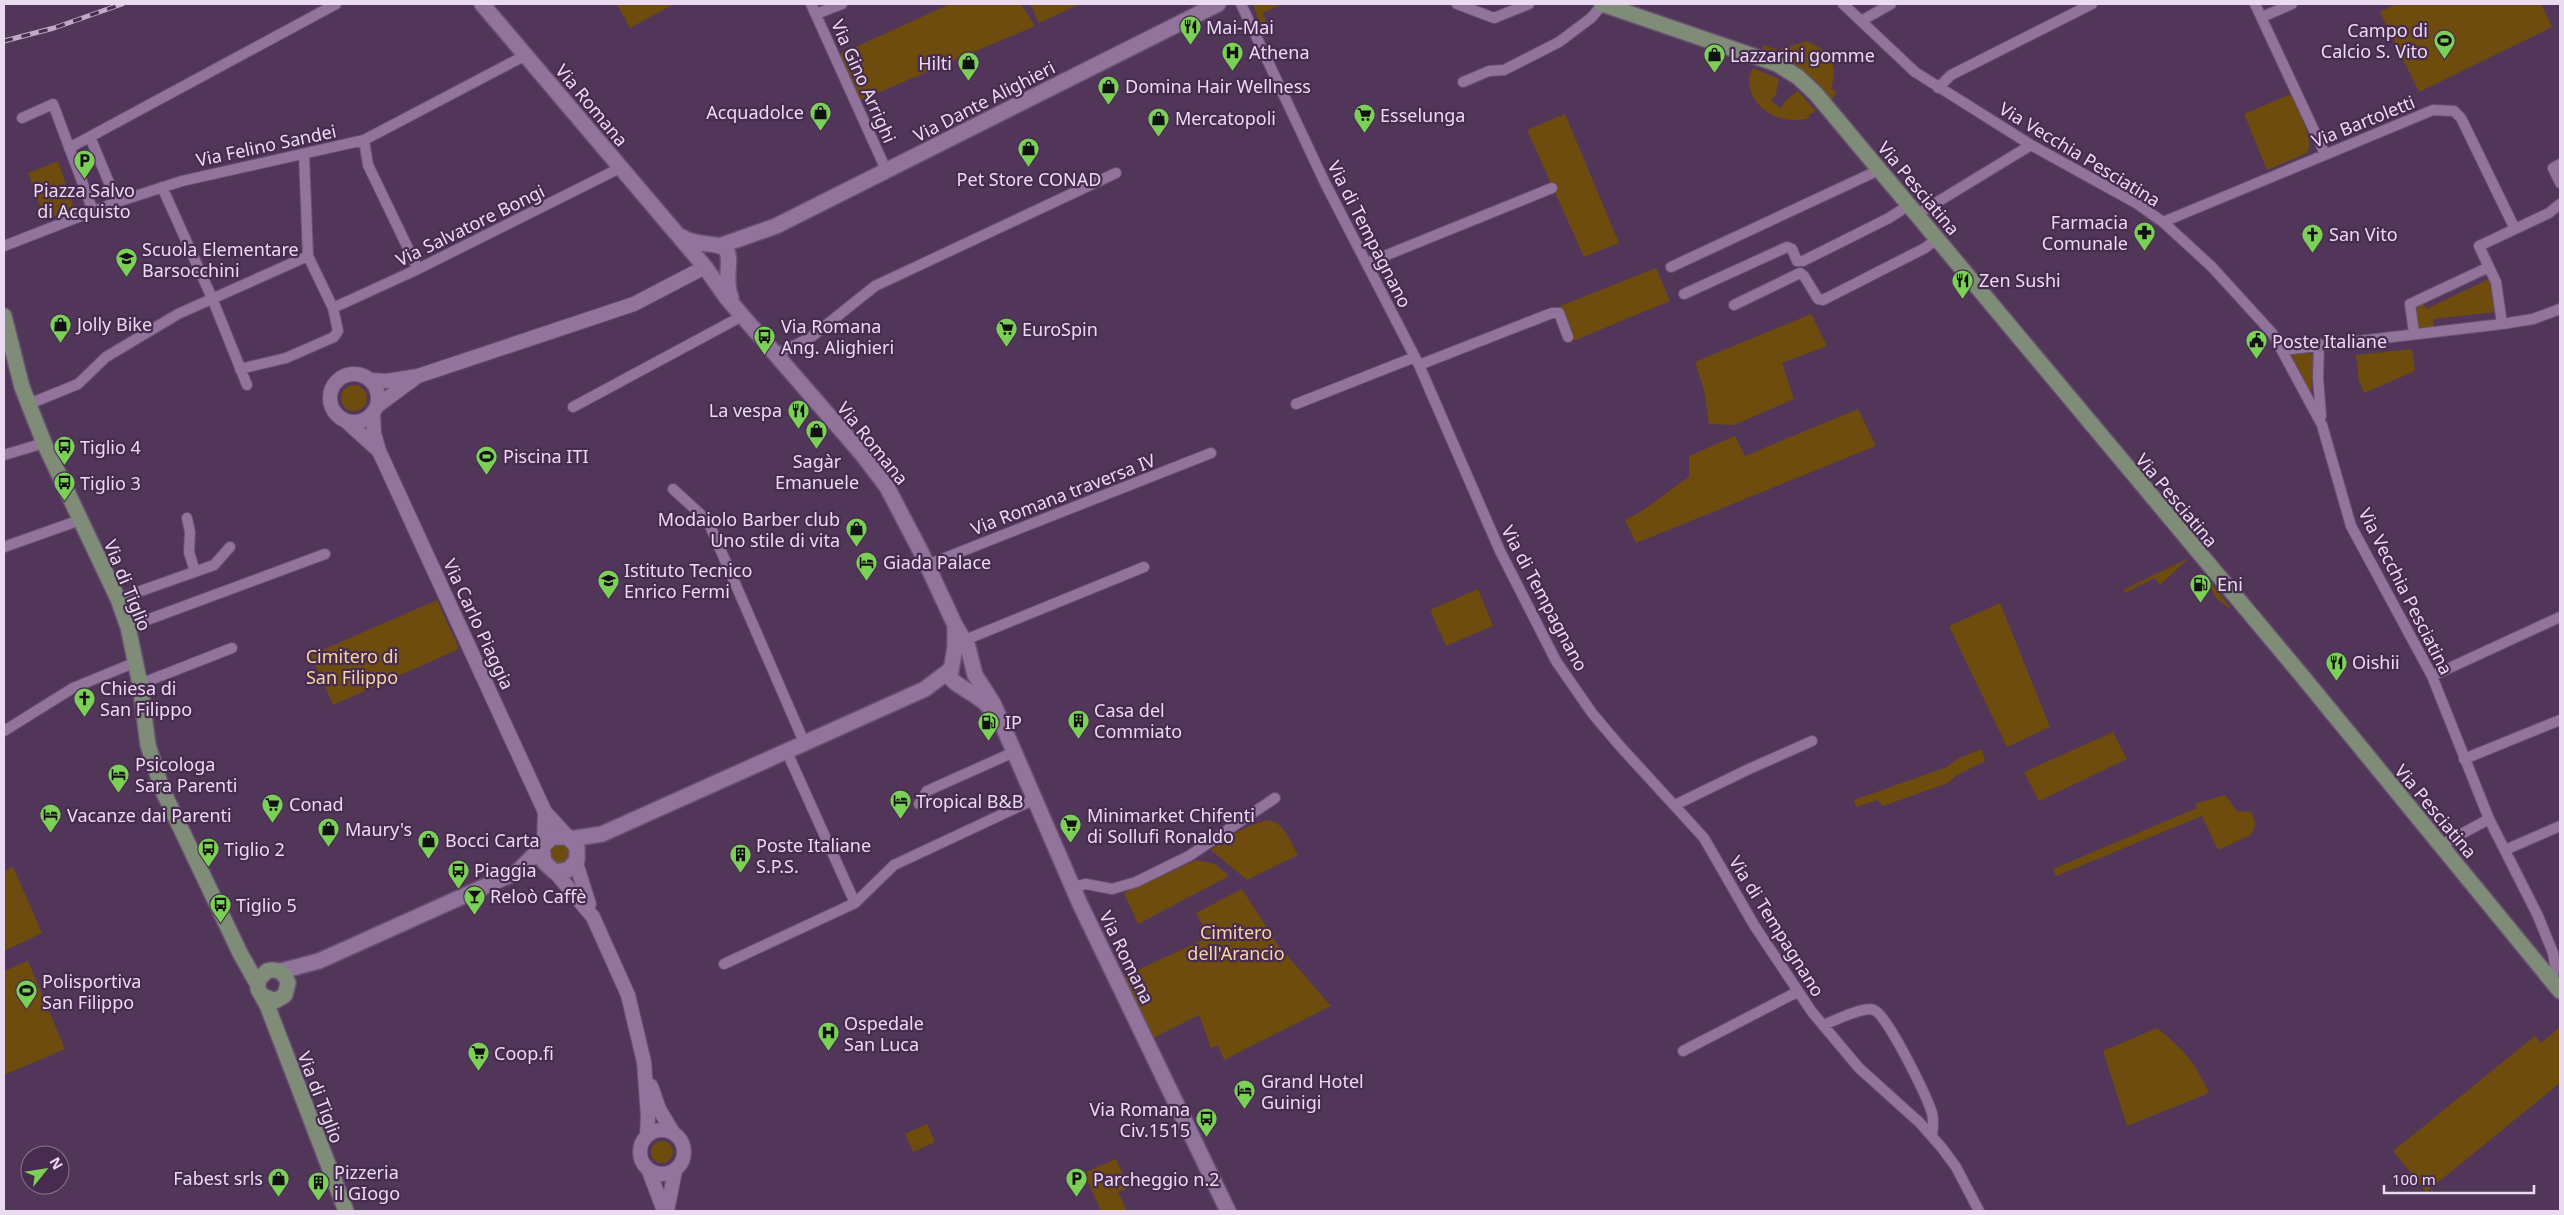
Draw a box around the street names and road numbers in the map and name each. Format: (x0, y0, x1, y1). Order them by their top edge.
street label: Via Gino Arrighi (826, 16, 902, 146)
street label: Via Dante Alighieri (909, 55, 1059, 147)
street label: Via Romana (551, 59, 633, 151)
street label: Via Bartoletti (2308, 89, 2418, 153)
street label: Via Vecchia Pesciatina (1995, 96, 2165, 212)
street label: Via Felino Sandei (194, 118, 338, 172)
street label: Via Pesciatina (1873, 136, 1965, 240)
street label: Via di Tempagnano (1323, 156, 1417, 312)
street label: Via Salvatore Bongi (392, 179, 548, 271)
street label: Via Romana (832, 396, 914, 490)
street label: Via Romana traversa IV (967, 448, 1159, 540)
street label: Via Pesciatina (2131, 448, 2223, 552)
street label: Via Vecchia Pesciatina (2354, 504, 2458, 678)
street label: Via di Tempagnano (1496, 521, 1594, 675)
street label: Via di Tiglio (99, 536, 157, 634)
street label: Via Carlo Piaggia (438, 555, 520, 693)
street label: Via Pesciatina (2390, 759, 2482, 863)
street label: Via di Tempagnano (1724, 851, 1830, 1001)
street label: Via Romana (1094, 907, 1160, 1007)
street label: Via di Tiglio (293, 1048, 349, 1146)

